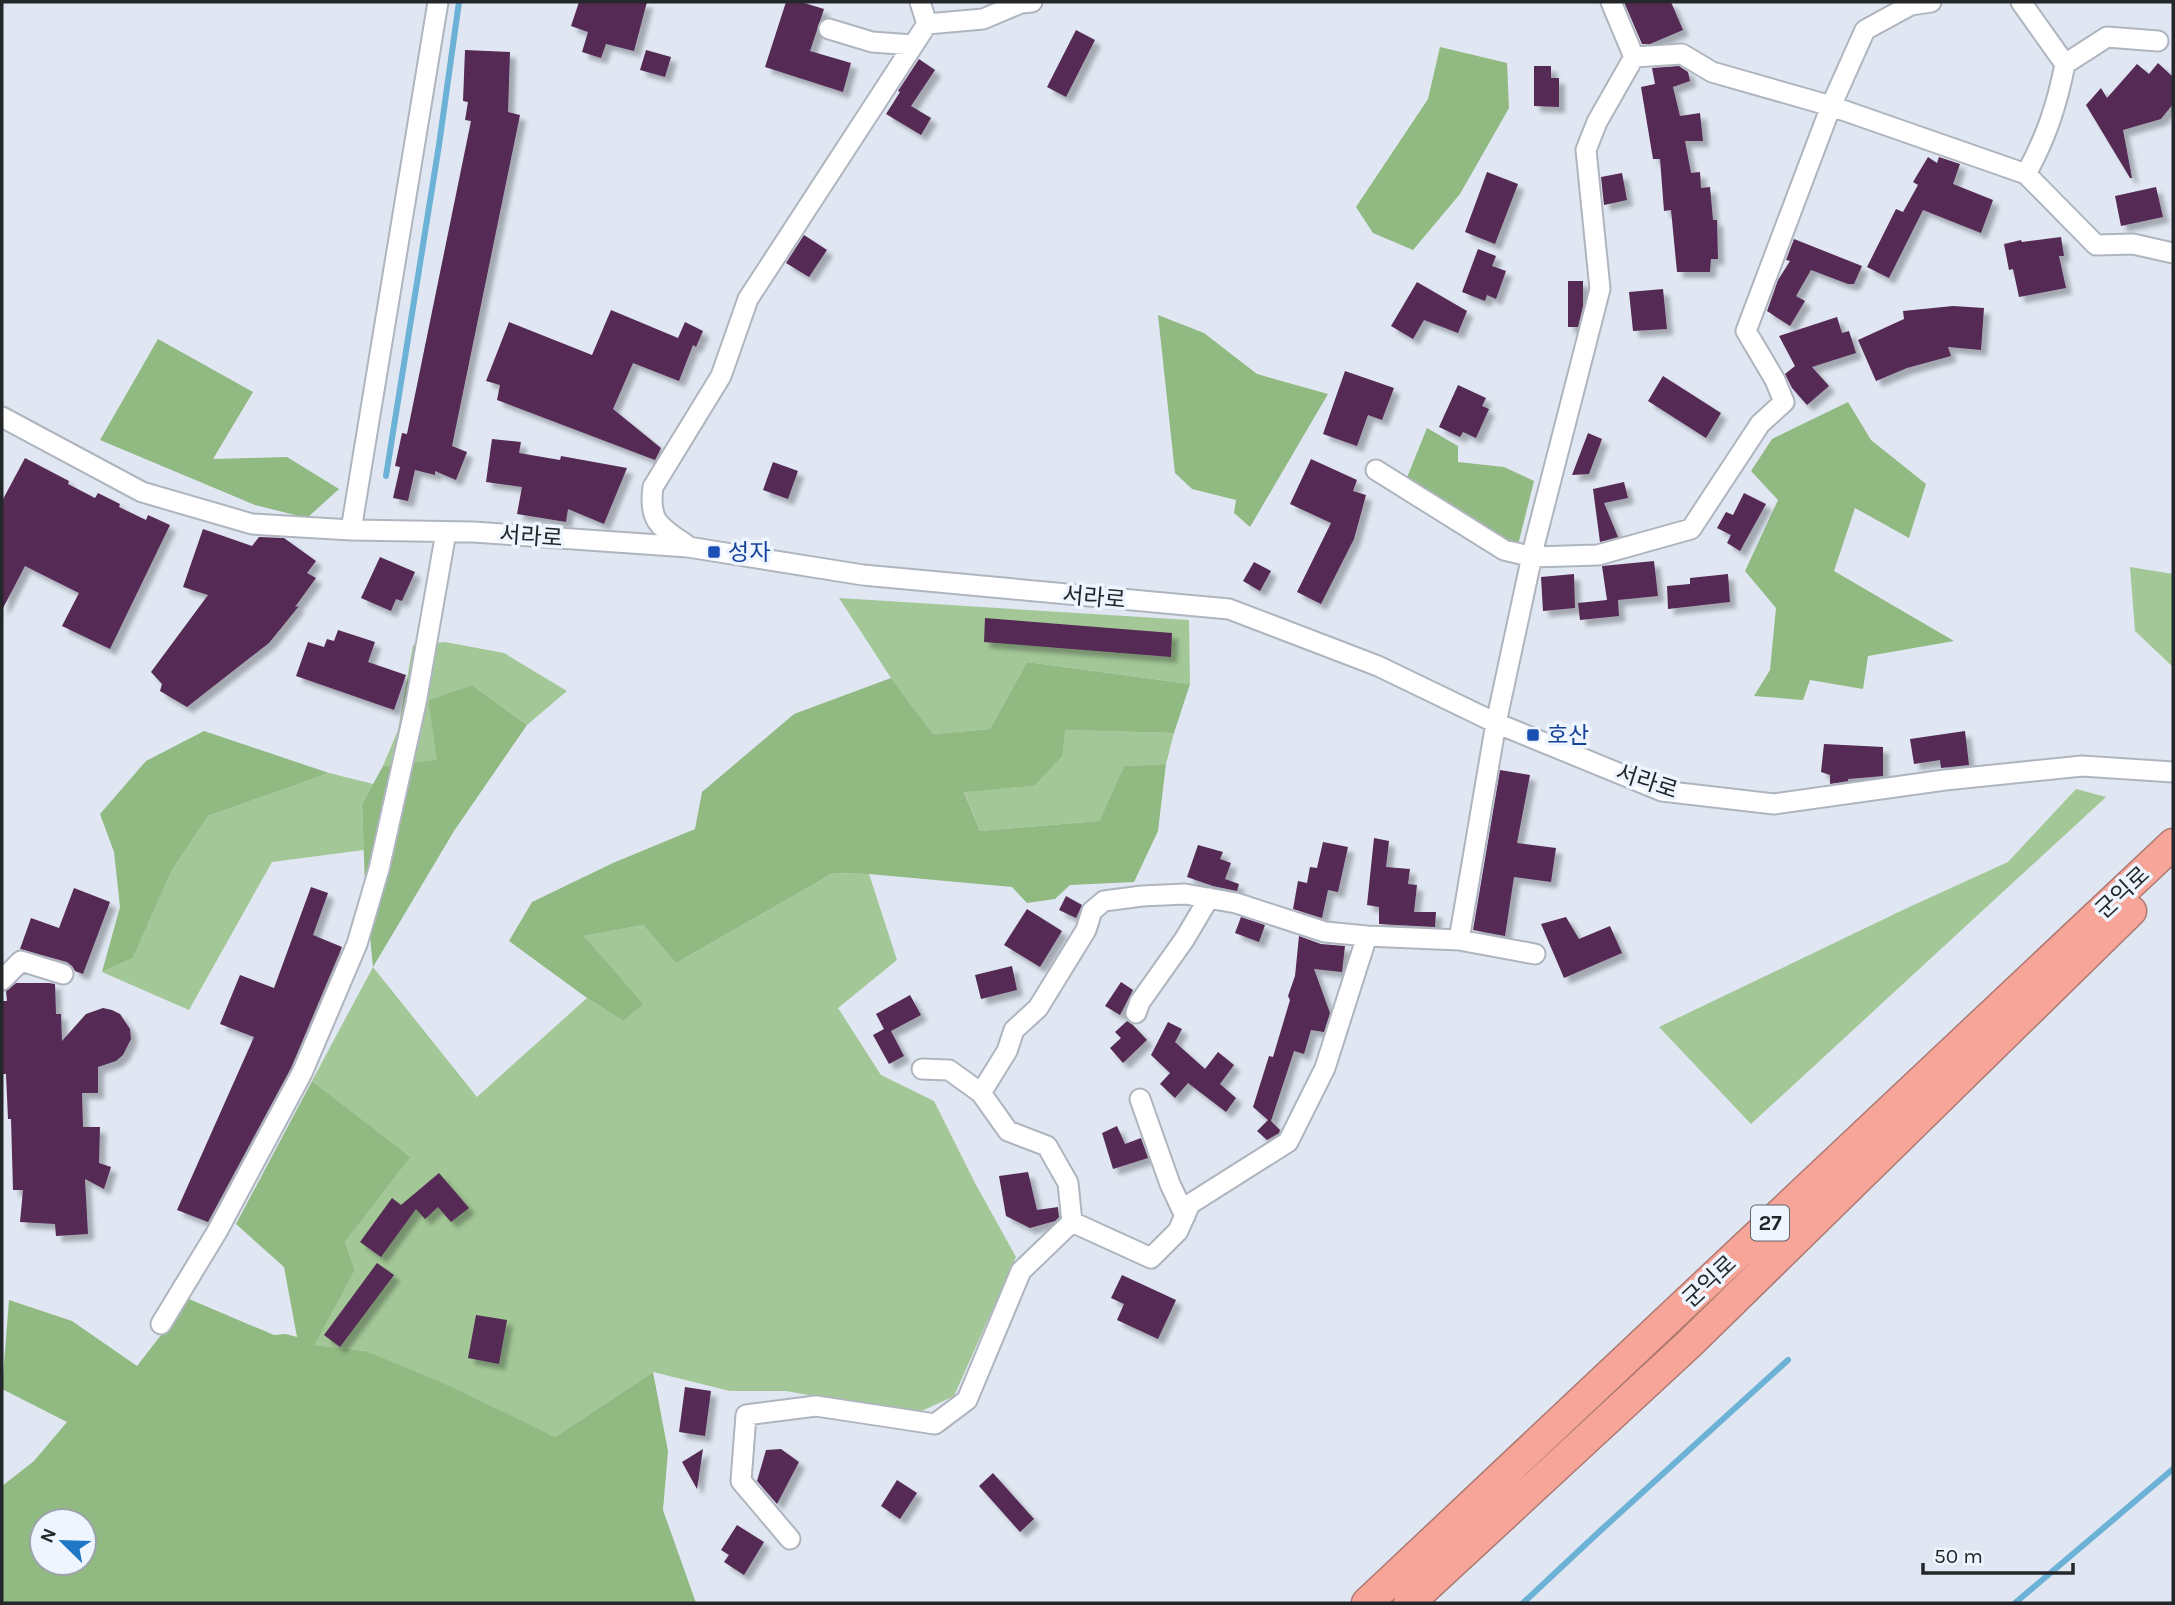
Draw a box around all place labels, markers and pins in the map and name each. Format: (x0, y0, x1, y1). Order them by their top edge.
place label: 성자 (728, 539, 770, 566)
marker: 성자 (706, 544, 722, 560)
place label: 호산 (1547, 722, 1589, 749)
marker: 호산 (1525, 727, 1541, 743)

